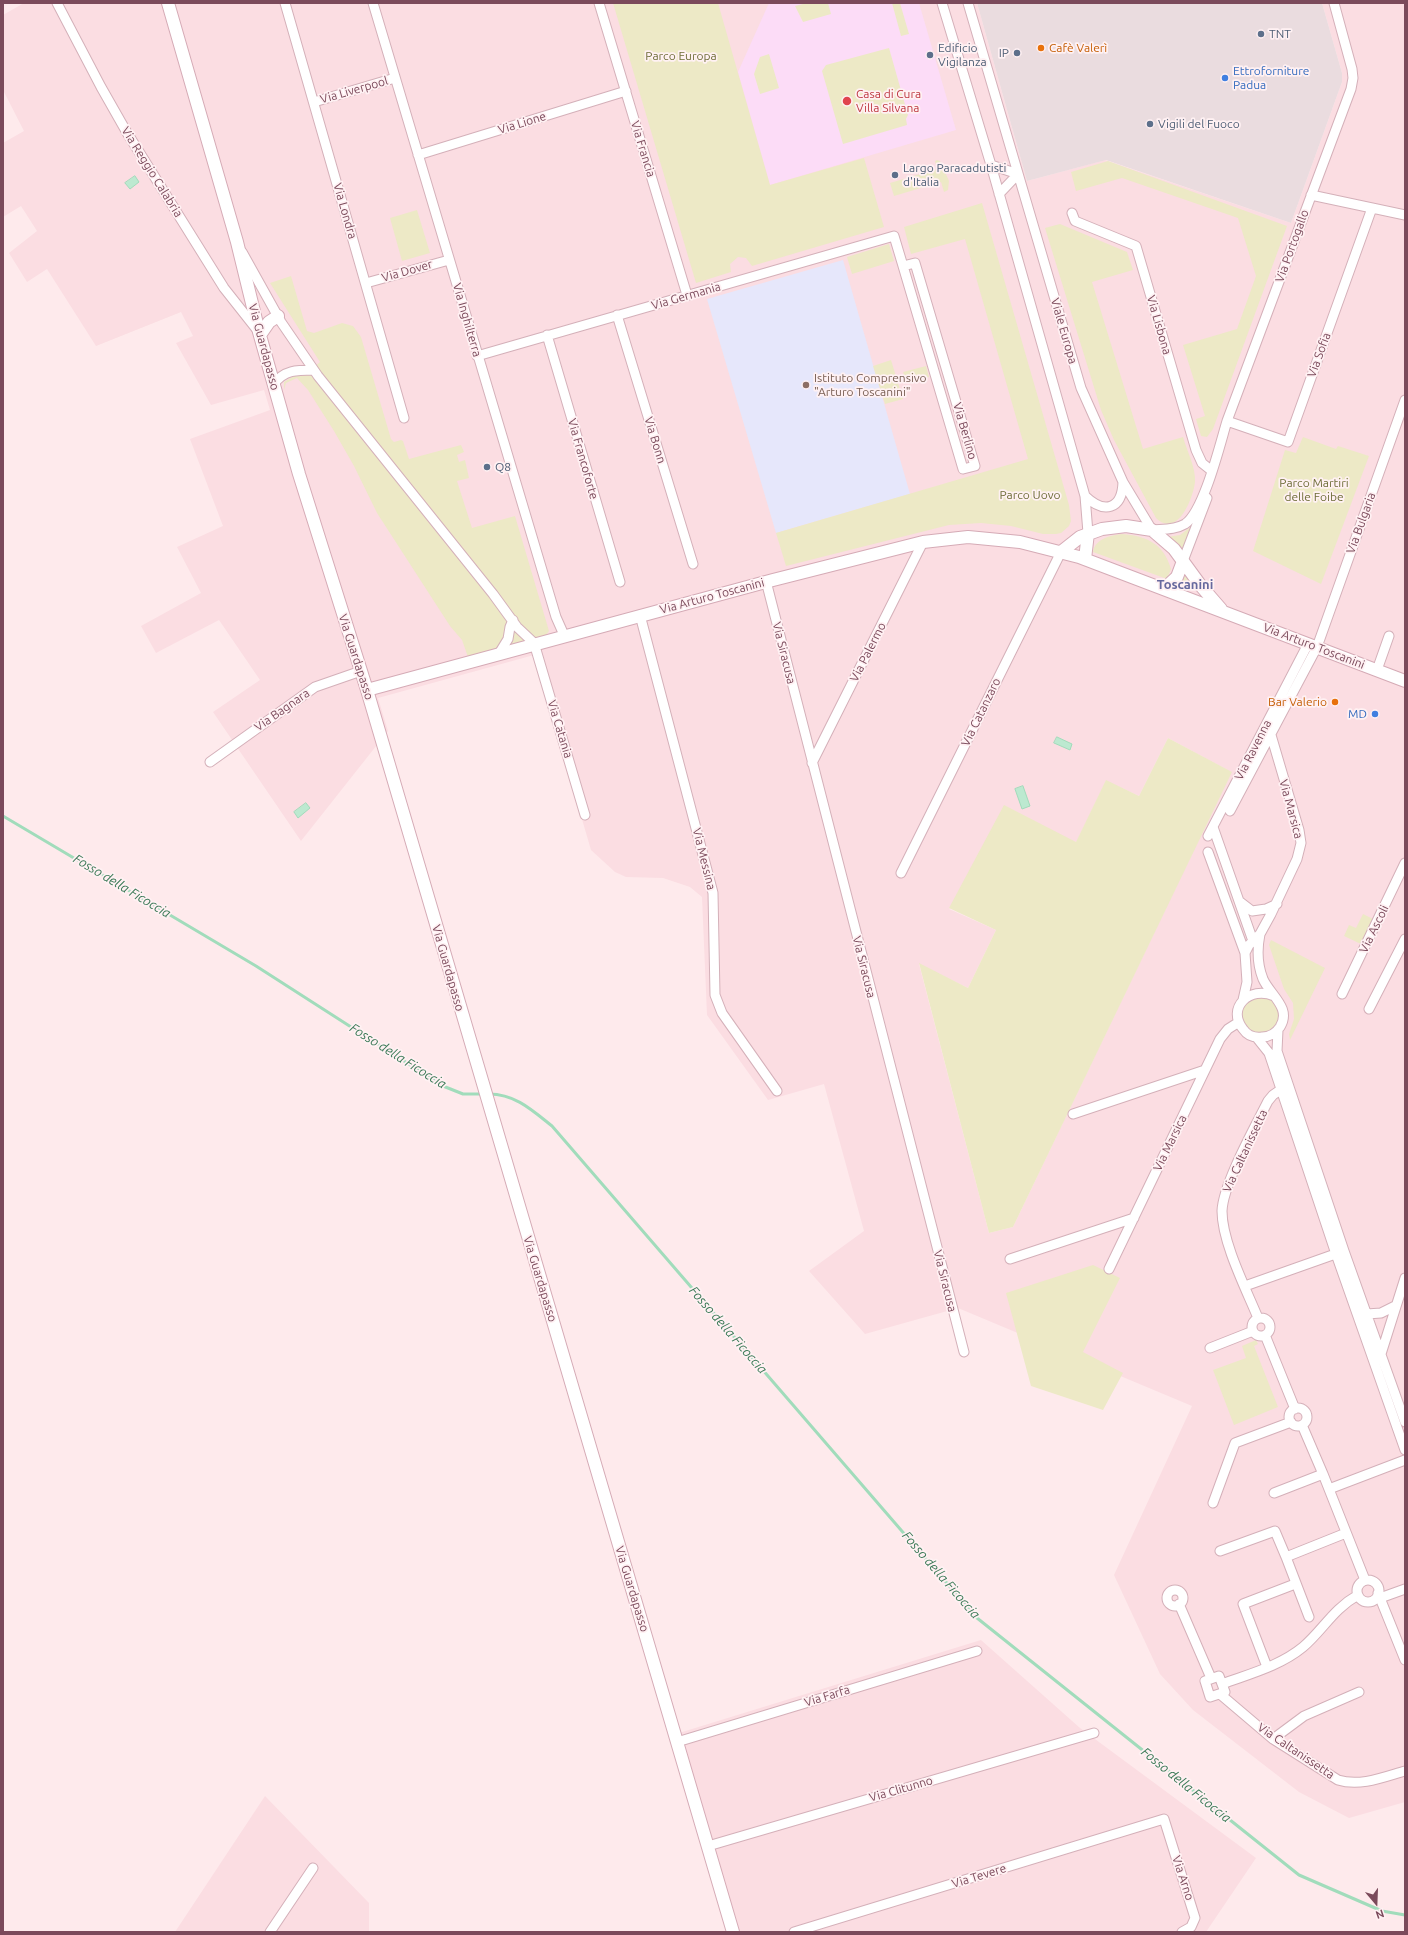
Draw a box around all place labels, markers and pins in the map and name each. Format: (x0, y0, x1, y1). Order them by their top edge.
place label: TNT (1269, 27, 1291, 41)
marker: TNT (1256, 29, 1266, 39)
place label: Edificio Vigilanza (938, 41, 987, 69)
place label: Cafè Valerì (1049, 41, 1107, 55)
marker: Cafè Valerì (1036, 43, 1046, 53)
place label: IP (999, 46, 1009, 60)
marker: IP (1012, 48, 1022, 58)
marker: Edificio Vigilanza (925, 50, 935, 60)
place label: Ettroforniture Padua (1233, 64, 1309, 92)
marker: Ettroforniture Padua (1220, 73, 1230, 83)
place label: Casa di Cura Villa Silvana (856, 87, 921, 115)
marker: Casa di Cura Villa Silvana (841, 95, 853, 107)
place label: Vigili del Fuoco (1158, 117, 1240, 131)
marker: Vigili del Fuoco (1145, 119, 1155, 129)
place label: Largo Paracadutisti d'Italia (903, 161, 1006, 189)
marker: Largo Paracadutisti d'Italia (890, 170, 900, 180)
place label: Istituto Comprensivo "Arturo Toscanini" (814, 371, 927, 399)
marker: Istituto Comprensivo "Arturo Toscanini" (801, 380, 811, 390)
place label: Q8 (495, 460, 511, 474)
marker: Q8 (482, 462, 492, 472)
place label: Bar Valerio (1268, 695, 1327, 709)
marker: Bar Valerio (1330, 697, 1340, 707)
place label: MD (1348, 707, 1367, 721)
marker: MD (1370, 709, 1380, 719)

